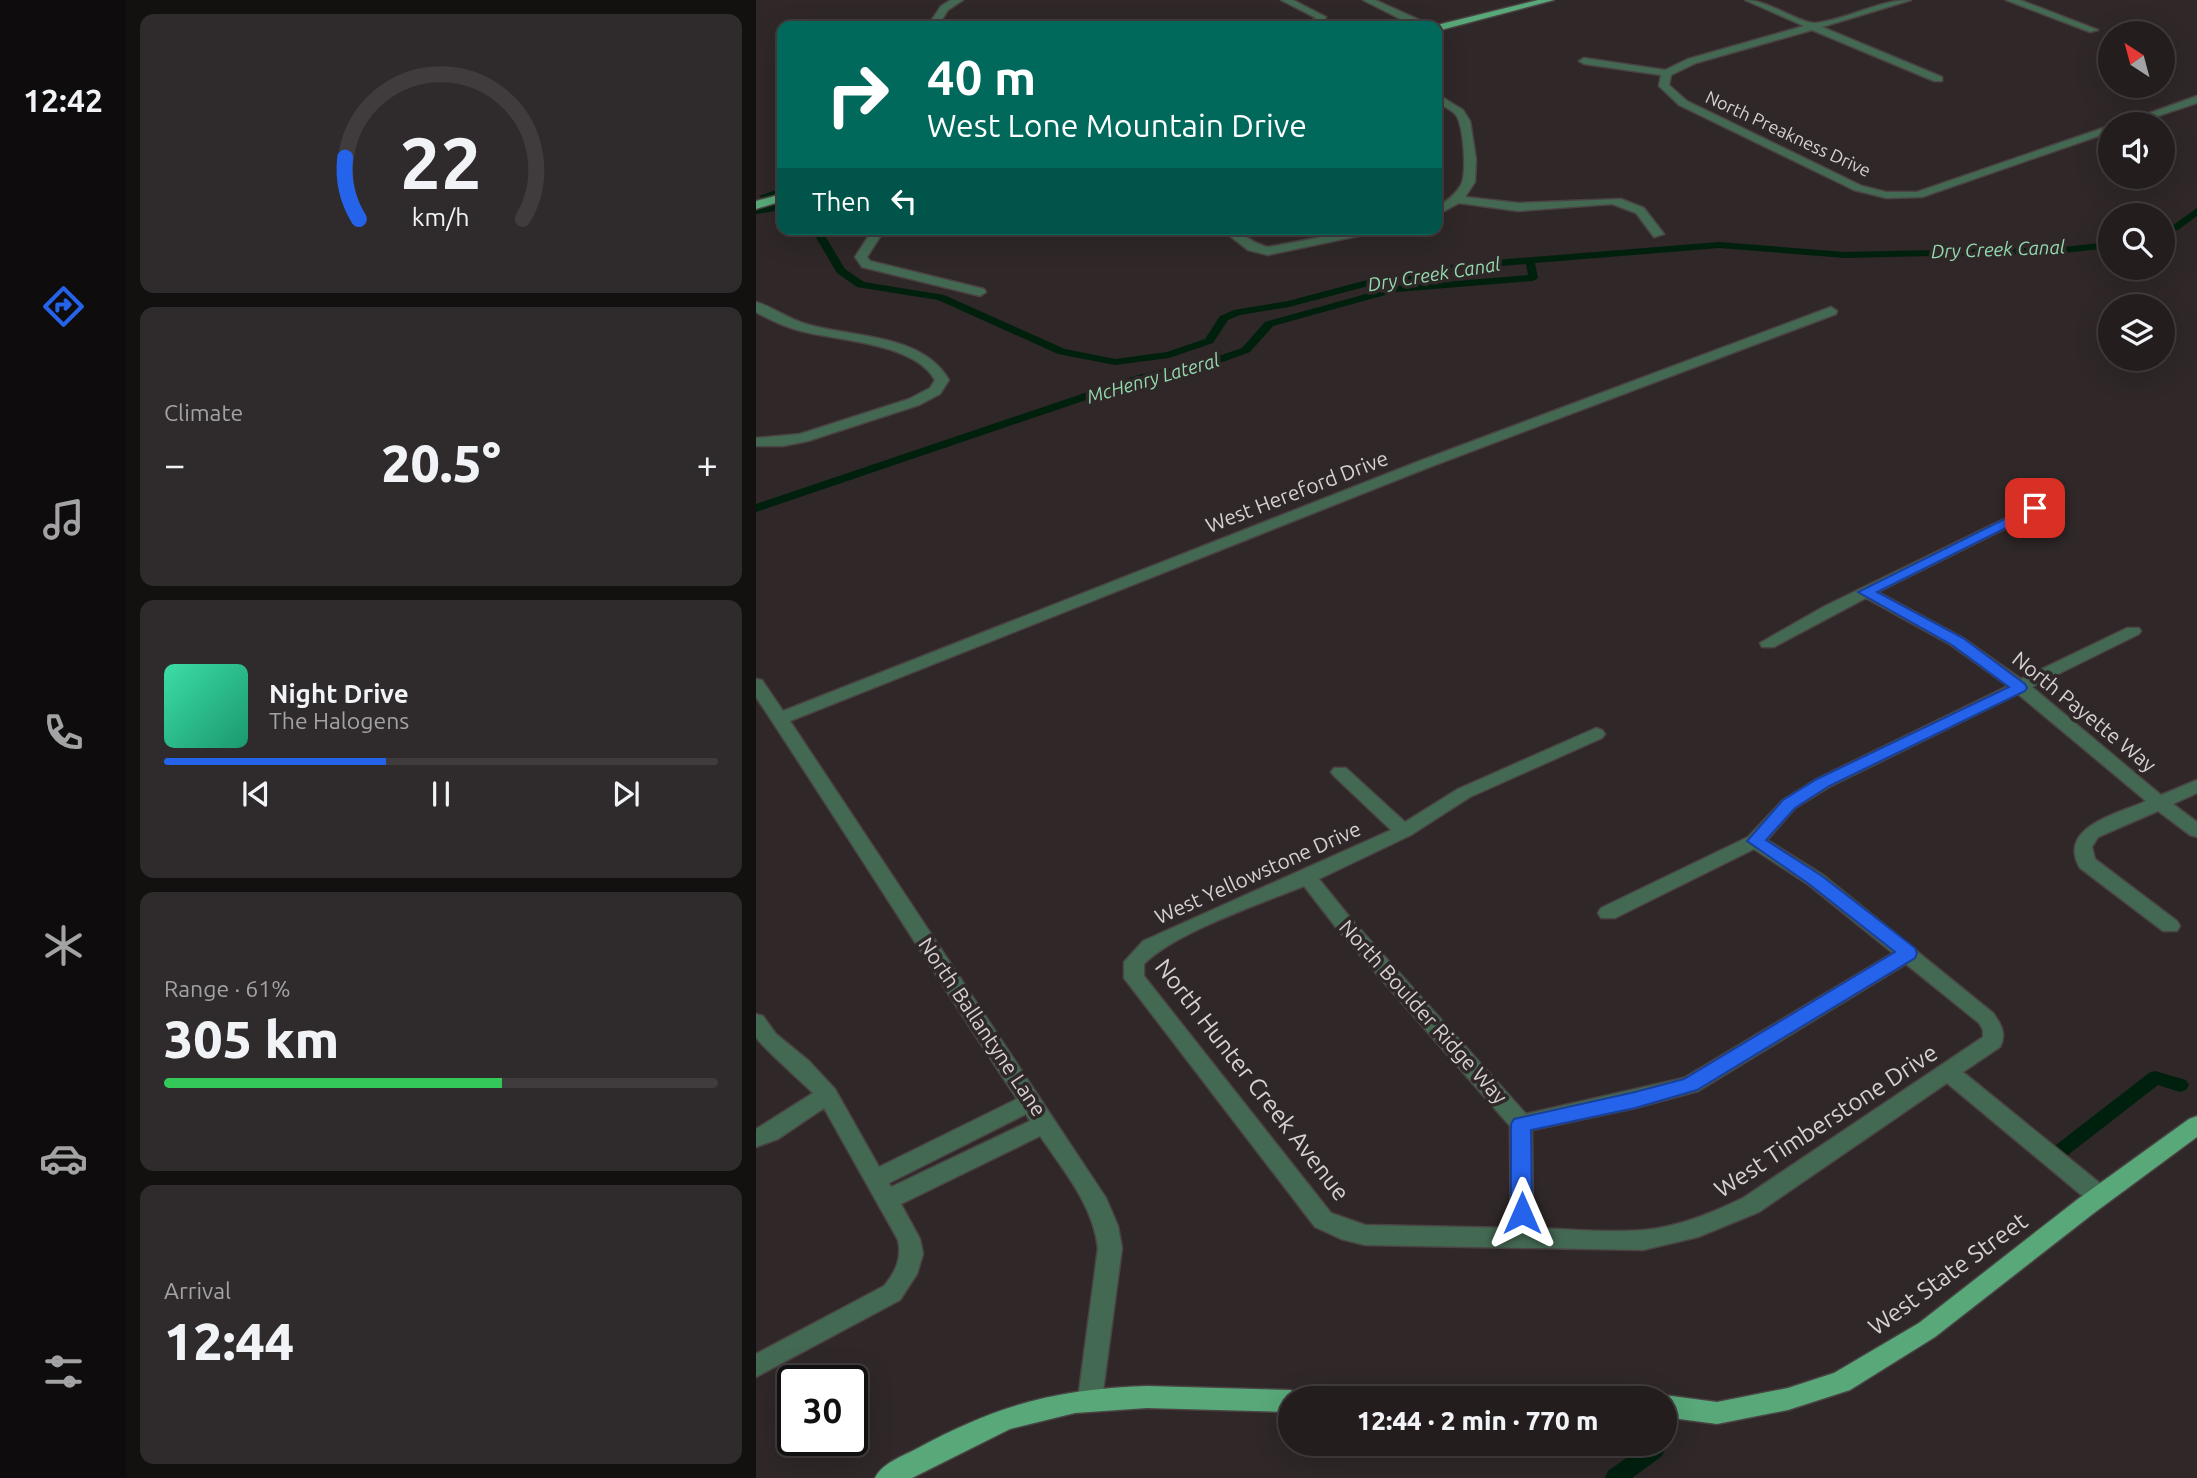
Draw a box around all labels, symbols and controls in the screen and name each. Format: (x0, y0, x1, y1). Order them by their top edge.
north arrow (2098, 21, 2175, 98)
map controls (2098, 21, 2175, 371)
icon: right (812, 49, 903, 140)
text: 40 m (927, 49, 1036, 104)
text: 12:42 (23, 82, 103, 118)
street label: North Preakness Drive (1703, 86, 1874, 180)
text: West Lone Mountain Drive (927, 107, 1307, 143)
button: sound (2098, 112, 2175, 189)
text: 22 (400, 122, 482, 204)
icon: left (885, 182, 923, 220)
text: Then (812, 187, 871, 216)
text: km/h (412, 203, 470, 231)
button: search (2098, 203, 2175, 280)
water label: Dry Creek Canal (1931, 236, 2066, 262)
water label: Dry Creek Canal (1366, 253, 1503, 295)
icon: directions (39, 282, 88, 331)
button: layers (2098, 294, 2175, 371)
water label: McHenry Lateral (1084, 348, 1223, 407)
text: Climate (164, 400, 243, 425)
text: 20.5° (381, 434, 501, 492)
text: − (164, 443, 185, 485)
text: + (697, 443, 718, 485)
street label: West Hereford Drive (1202, 445, 1391, 537)
pin (2005, 478, 2065, 538)
icon: arrive (2016, 489, 2054, 527)
icon: music (39, 495, 88, 544)
street label: North Payette Way (2008, 646, 2161, 777)
text: Night Drive (269, 679, 409, 708)
icon: phone (39, 708, 88, 757)
text: The Halogens (269, 708, 409, 733)
icon: previous (237, 775, 275, 813)
icon: pause (422, 775, 460, 813)
icon: next (607, 775, 645, 813)
street label: West Yellowstone Drive (1151, 816, 1364, 928)
street label: North Boulder Ridge Way (1335, 915, 1513, 1108)
icon: climate (39, 921, 88, 970)
street label: North Ballantyne Lane (914, 933, 1052, 1120)
street label: North Hunter Creek Avenue (1150, 954, 1355, 1206)
text: Range · 61% (164, 976, 291, 1001)
text: 305 km (164, 1010, 339, 1068)
street label: West Timberstone Drive (1709, 1038, 1942, 1203)
icon: car (39, 1134, 88, 1183)
position arrow (1485, 1176, 1559, 1250)
street label: West State Street (1863, 1207, 2033, 1340)
text: Arrival (164, 1278, 231, 1303)
text: 12:44 (164, 1312, 294, 1370)
icon: filters (39, 1347, 88, 1396)
speed limit sign: 30 (777, 1365, 868, 1456)
text: 12:44 · 2 min · 770 m (1357, 1406, 1598, 1435)

